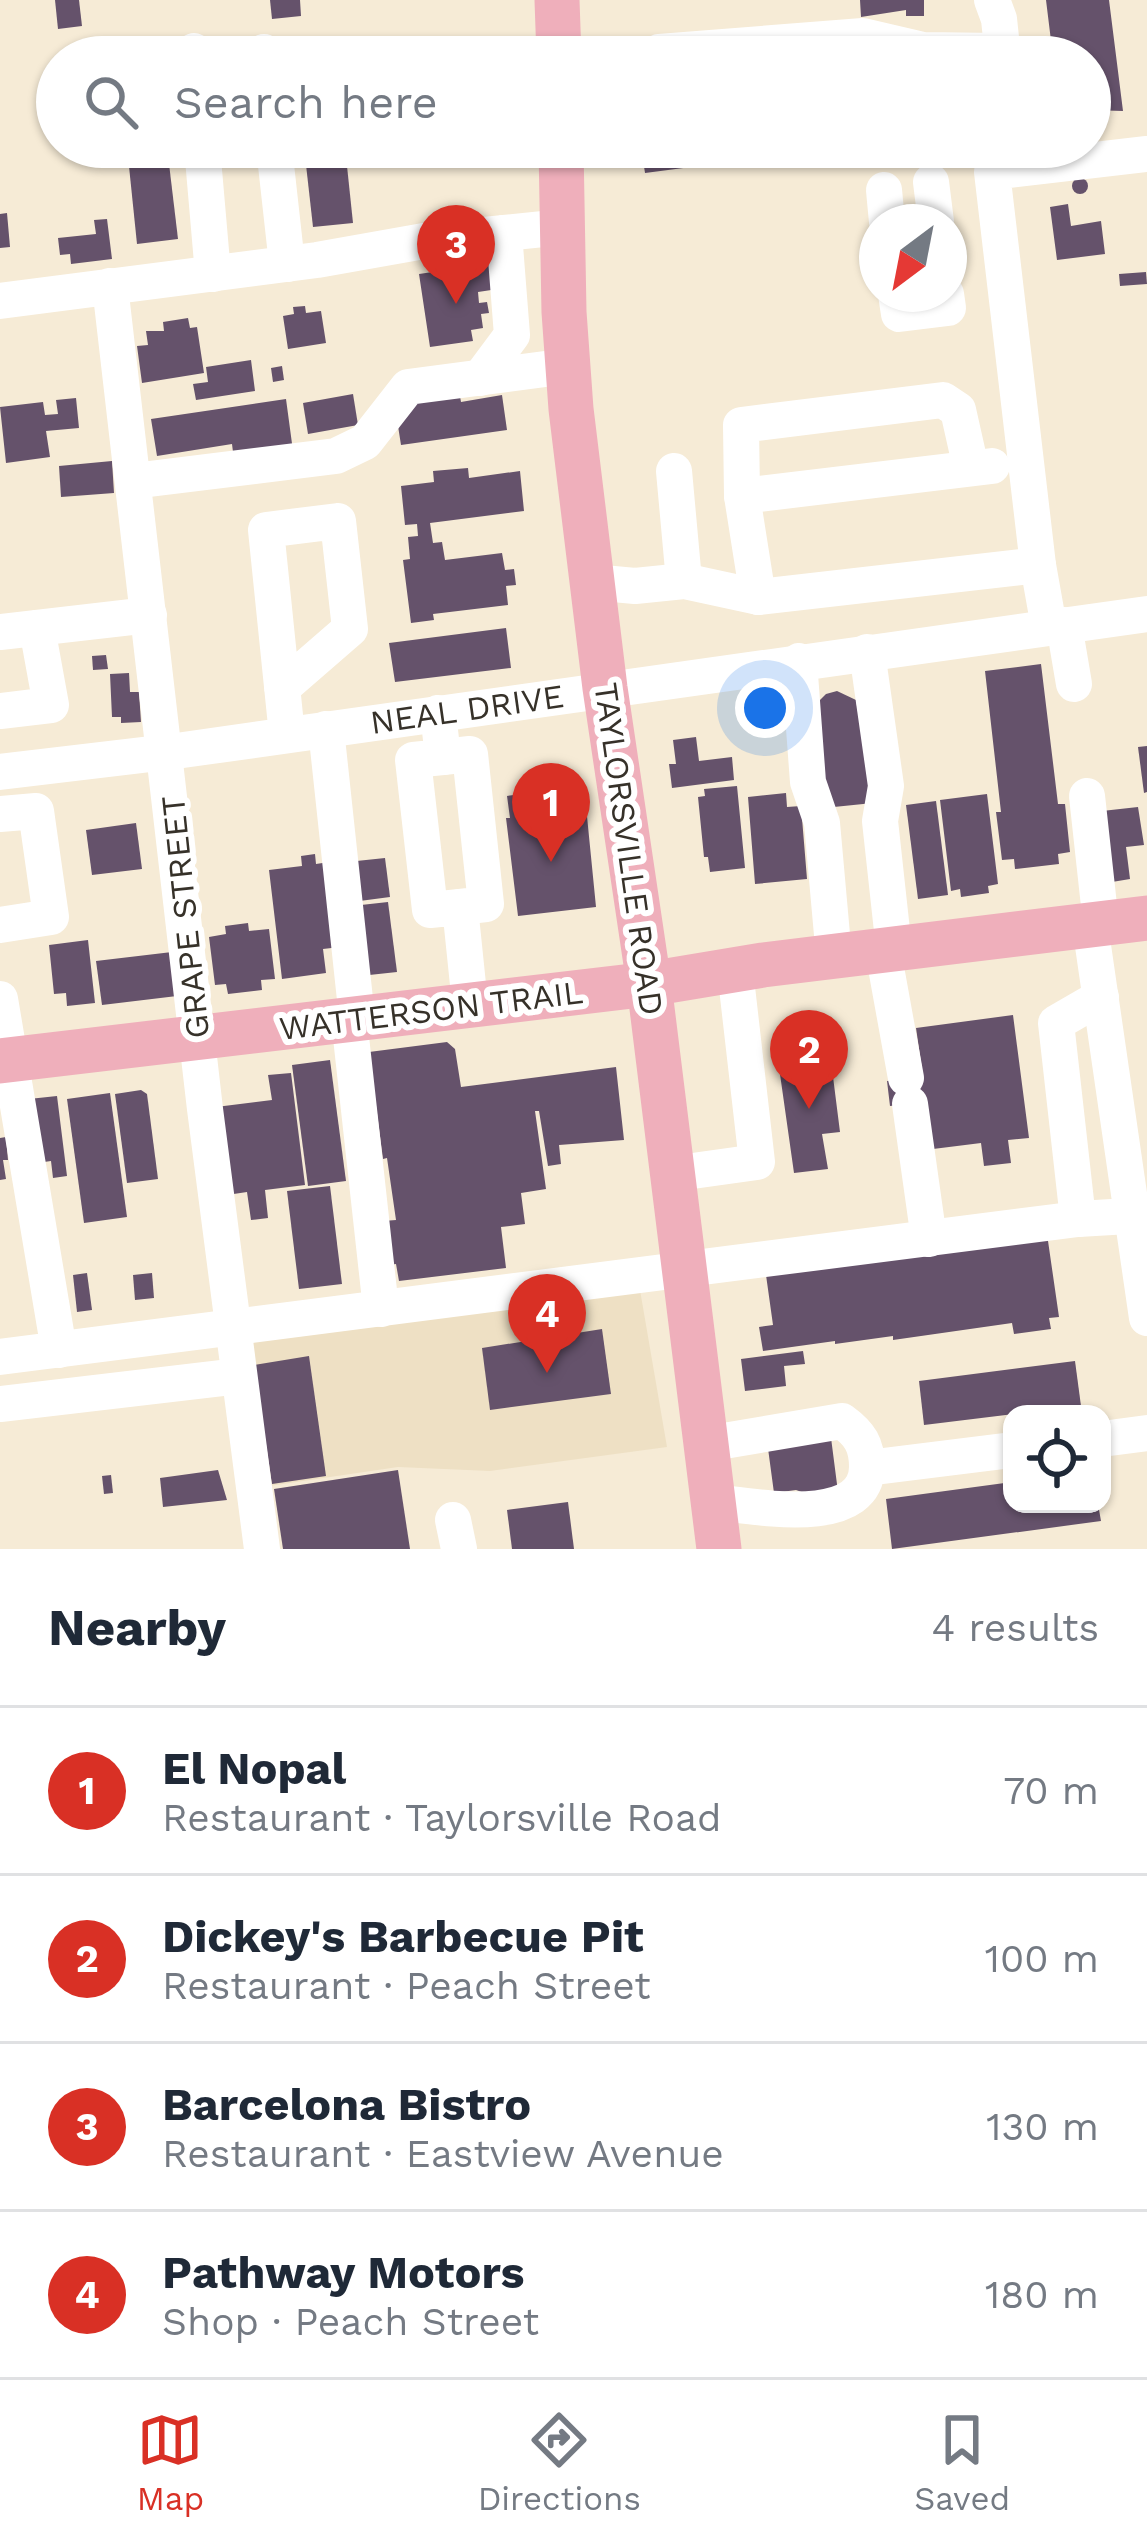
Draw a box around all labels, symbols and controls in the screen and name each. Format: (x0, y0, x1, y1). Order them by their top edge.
search box (36, 36, 1111, 168)
icon: search (78, 69, 144, 135)
text: Search here (174, 76, 438, 129)
north arrow (859, 204, 967, 312)
pin: 3 (417, 205, 495, 304)
street label: NEAL DRIVE (368, 676, 566, 742)
your location (735, 678, 795, 738)
street label: TAYLORSVILLE ROAD (586, 680, 672, 1018)
pin: 1 (512, 763, 590, 862)
street label: GRAPE STREET (153, 794, 217, 1040)
street label: WATTERSON TRAIL (277, 972, 585, 1048)
pin: 2 (770, 1010, 848, 1109)
pin: 4 (508, 1274, 586, 1373)
map controls (1003, 1405, 1111, 1513)
button: locate (1003, 1405, 1111, 1513)
text: Nearby (48, 1598, 226, 1657)
text: 4 results (931, 1605, 1099, 1650)
text: El Nopal (162, 1742, 346, 1795)
text: 1 (79, 1768, 95, 1813)
text: 70 m (1003, 1768, 1099, 1813)
text: Restaurant · Taylorsville Road (162, 1795, 722, 1840)
text: Dickey's Barbecue Pit (162, 1910, 644, 1963)
text: 2 (75, 1936, 99, 1981)
text: 100 m (985, 1936, 1099, 1981)
text: Restaurant · Peach Street (162, 1963, 651, 2008)
text: Barcelona Bistro (162, 2078, 531, 2131)
text: 3 (75, 2104, 99, 2149)
text: 130 m (986, 2104, 1099, 2149)
text: Restaurant · Eastview Avenue (162, 2131, 724, 2176)
text: Pathway Motors (162, 2246, 524, 2299)
text: 4 (74, 2272, 100, 2317)
text: 180 m (985, 2272, 1099, 2317)
text: Shop · Peach Street (162, 2299, 539, 2344)
tab: Map (137, 2407, 204, 2518)
tab: Directions (478, 2407, 641, 2518)
tab: Saved (914, 2407, 1010, 2518)

